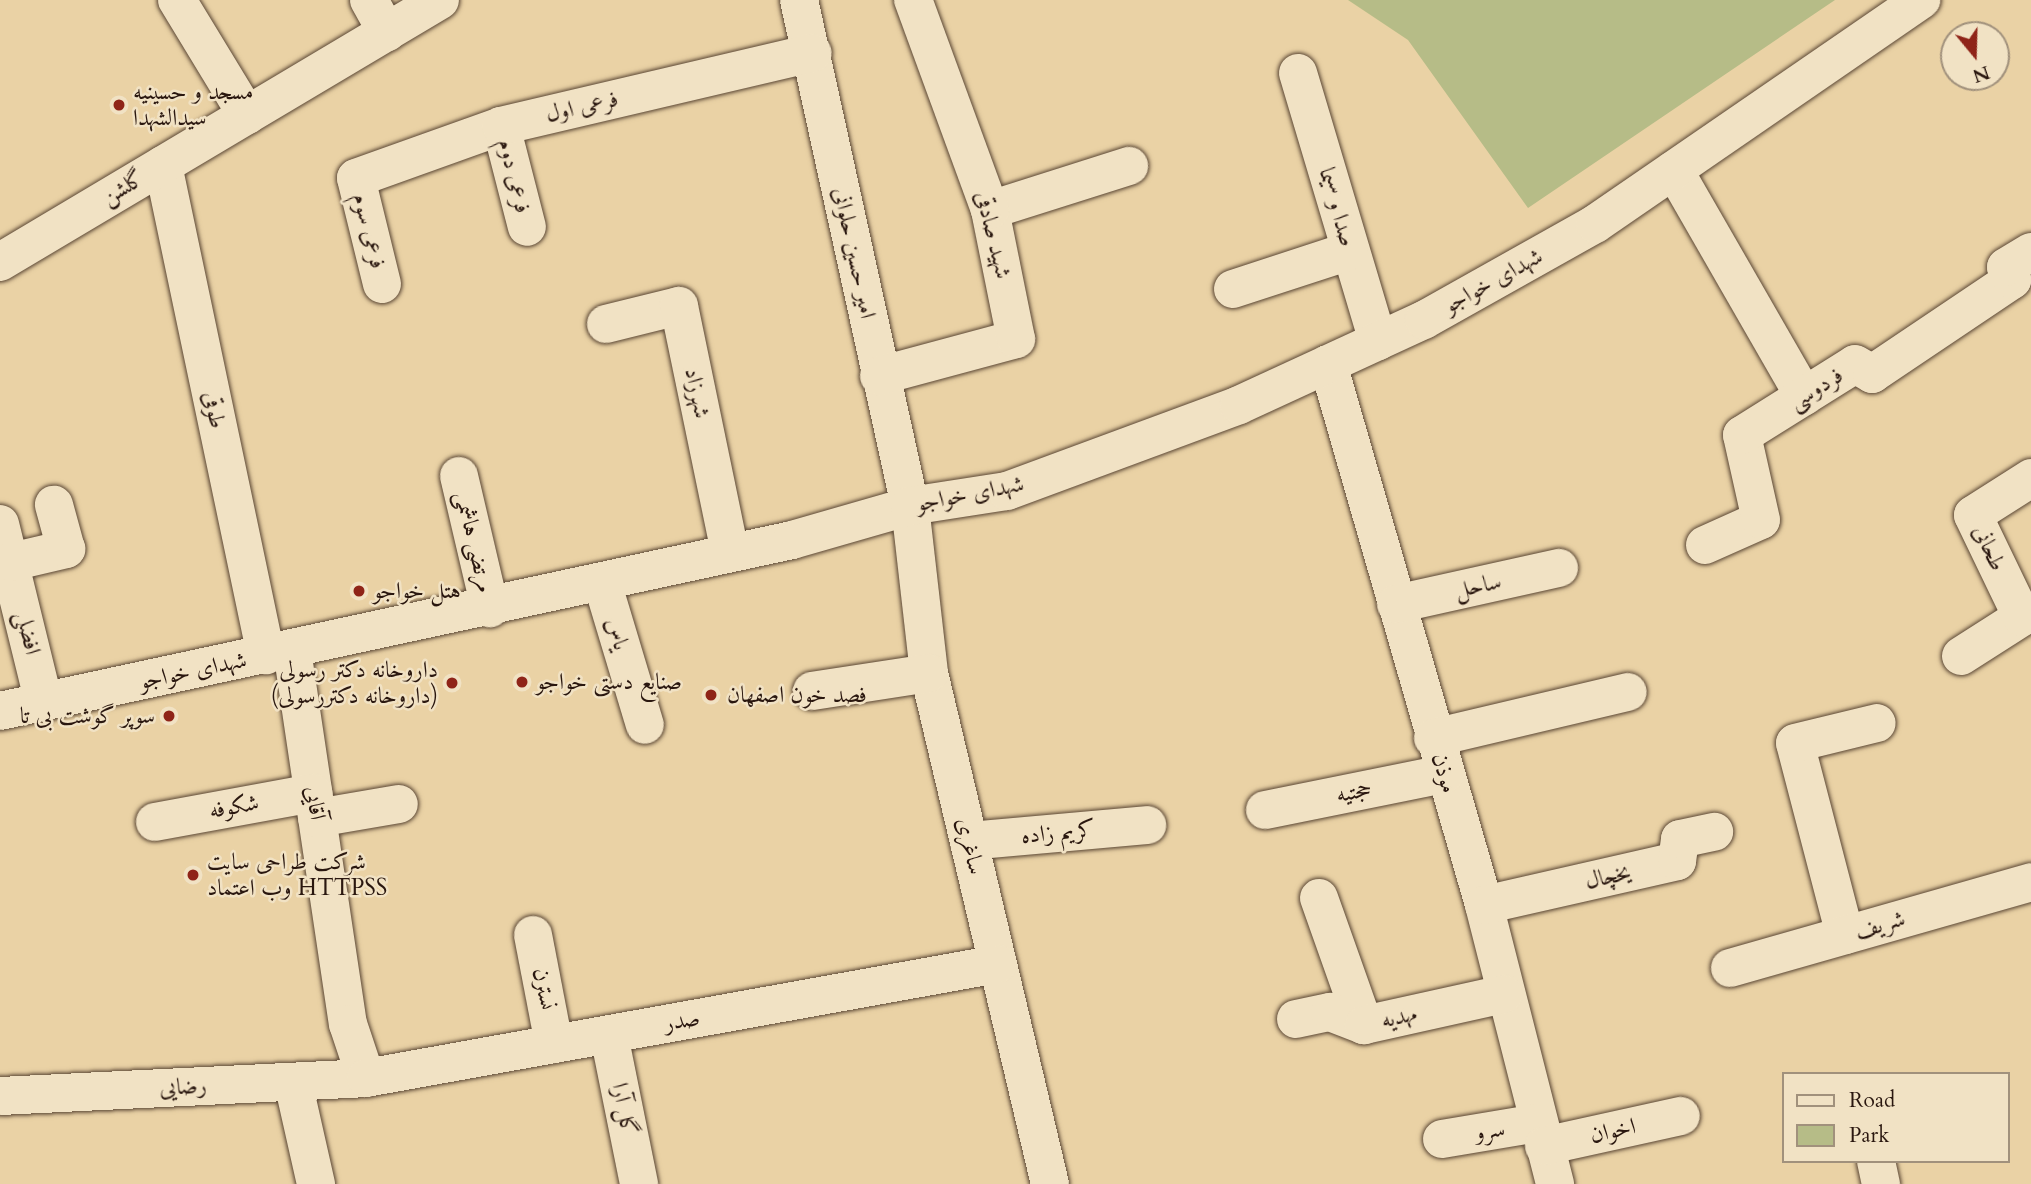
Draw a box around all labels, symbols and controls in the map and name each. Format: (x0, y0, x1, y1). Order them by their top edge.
north arrow (1940, 21, 2010, 91)
text: N (1969, 59, 1993, 89)
place label: مسجد و حسینیه سیدالشهدا (133, 78, 253, 132)
street label: فرعی اول (543, 85, 621, 129)
marker: مسجد و حسینیه سیدالشهدا (111, 97, 127, 113)
street label: فرعی دوم (491, 136, 537, 216)
street label: صدا و سیما (1313, 164, 1361, 250)
street label: گلشن (97, 165, 149, 211)
street label: امیر حسین حلوانی (827, 185, 881, 321)
street label: شهید صادقی (969, 188, 1017, 282)
street label: فرعی سوم (346, 190, 392, 272)
street label: شهدای خواجو (1439, 242, 1547, 320)
street label: فردوسی (1784, 362, 1848, 416)
street label: شهرزاد (678, 365, 716, 421)
street label: طوقی (197, 389, 231, 431)
street label: شهدای خواجو (914, 470, 1026, 518)
street label: مرتضی هاشمی (449, 489, 499, 595)
street label: طحانی (1966, 521, 2012, 575)
street label: ساحل (1452, 568, 1504, 604)
place label: هتل خواجو (373, 577, 461, 605)
marker: هتل خواجو (351, 583, 367, 599)
street label: افضلی (10, 609, 46, 657)
street label: یاس (599, 614, 635, 654)
street label: شهدای خواجو (137, 646, 249, 696)
place label: داروخانه دکتر رسولی (داروخانه دکتررسولی) (271, 656, 438, 710)
place label: صنایع دستی خواجو (536, 668, 682, 696)
marker: صنایع دستی خواجو (514, 674, 530, 690)
marker: داروخانه دکتر رسولی (داروخانه دکتررسولی) (444, 675, 460, 691)
place label: فصد خون اصفهان (727, 681, 867, 709)
marker: فصد خون اصفهان (701, 685, 721, 705)
place label: سوپر گوشت بی تا (20, 702, 155, 730)
marker: سوپر گوشت بی تا (161, 708, 177, 724)
street label: موذن (1425, 750, 1463, 796)
street label: حجتیه (1334, 775, 1374, 809)
street label: آقایی (299, 784, 331, 822)
street label: شکوفه (207, 789, 261, 825)
street label: ساغری (950, 815, 990, 877)
street label: کریم زاده (1020, 816, 1096, 850)
place label: شرکت طراحی سایت وب اعتماد HTTPSS (207, 848, 387, 902)
street label: یخچال (1582, 858, 1634, 896)
marker: شرکت طراحی سایت وب اعتماد HTTPSS (185, 867, 201, 883)
street label: شریف (1852, 905, 1908, 945)
street label: نسترن (526, 966, 562, 1012)
street label: مهدیه (1378, 999, 1420, 1035)
street label: صدر (662, 1004, 702, 1038)
street label: رضایی (159, 1072, 207, 1102)
legend (1783, 1072, 2010, 1163)
street label: گل آرا (605, 1081, 643, 1137)
text: Road (1849, 1086, 1895, 1115)
street label: اخوان (1588, 1113, 1638, 1149)
street label: سرو (1473, 1115, 1507, 1147)
text: Park (1849, 1121, 1889, 1150)

